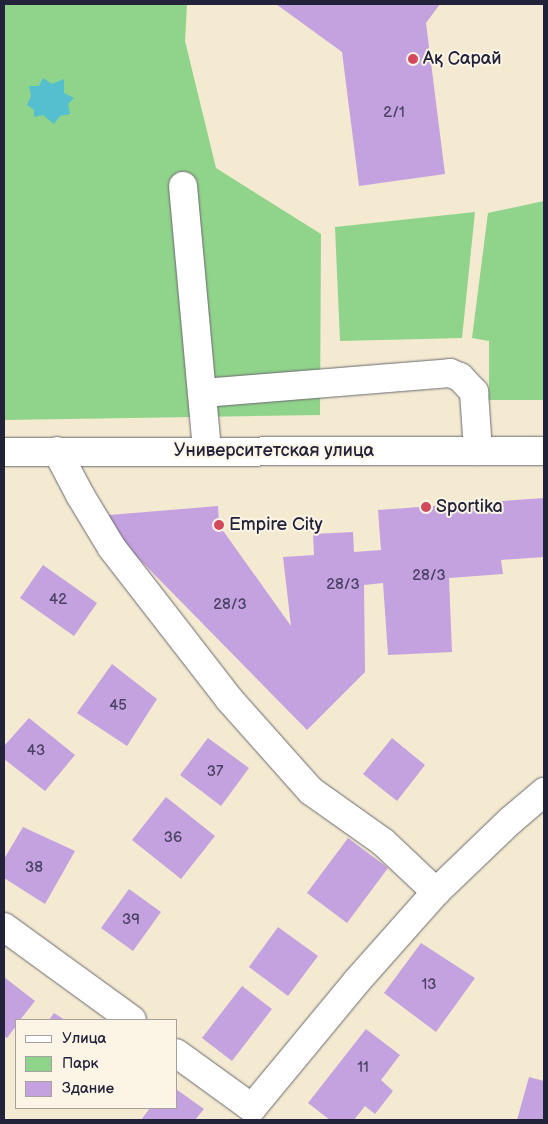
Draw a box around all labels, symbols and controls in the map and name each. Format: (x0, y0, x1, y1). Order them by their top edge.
place label: Ақ Сарай (423, 48, 502, 70)
marker: Ақ Сарай (407, 53, 419, 65)
house number: 2/1 (383, 104, 405, 122)
street label: Университетская улица (174, 440, 374, 462)
place label: Sportika (436, 496, 503, 518)
marker: Sportika (420, 501, 432, 513)
place label: Empire City (229, 514, 323, 536)
marker: Empire City (213, 519, 225, 531)
house number: 28/3 (412, 567, 446, 585)
house number: 28/3 (326, 576, 360, 594)
house number: 42 (49, 591, 67, 609)
house number: 28/3 (213, 596, 247, 614)
house number: 45 (109, 697, 127, 715)
house number: 43 (27, 742, 45, 760)
house number: 37 (207, 763, 223, 781)
house number: 36 (164, 829, 182, 847)
house number: 38 (25, 859, 43, 877)
house number: 39 (122, 911, 140, 929)
house number: 13 (421, 976, 437, 994)
legend (15, 1019, 178, 1109)
text: Улица (62, 1029, 106, 1048)
text: Парк (62, 1054, 99, 1073)
house number: 11 (357, 1059, 369, 1077)
text: Здание (62, 1079, 114, 1098)

